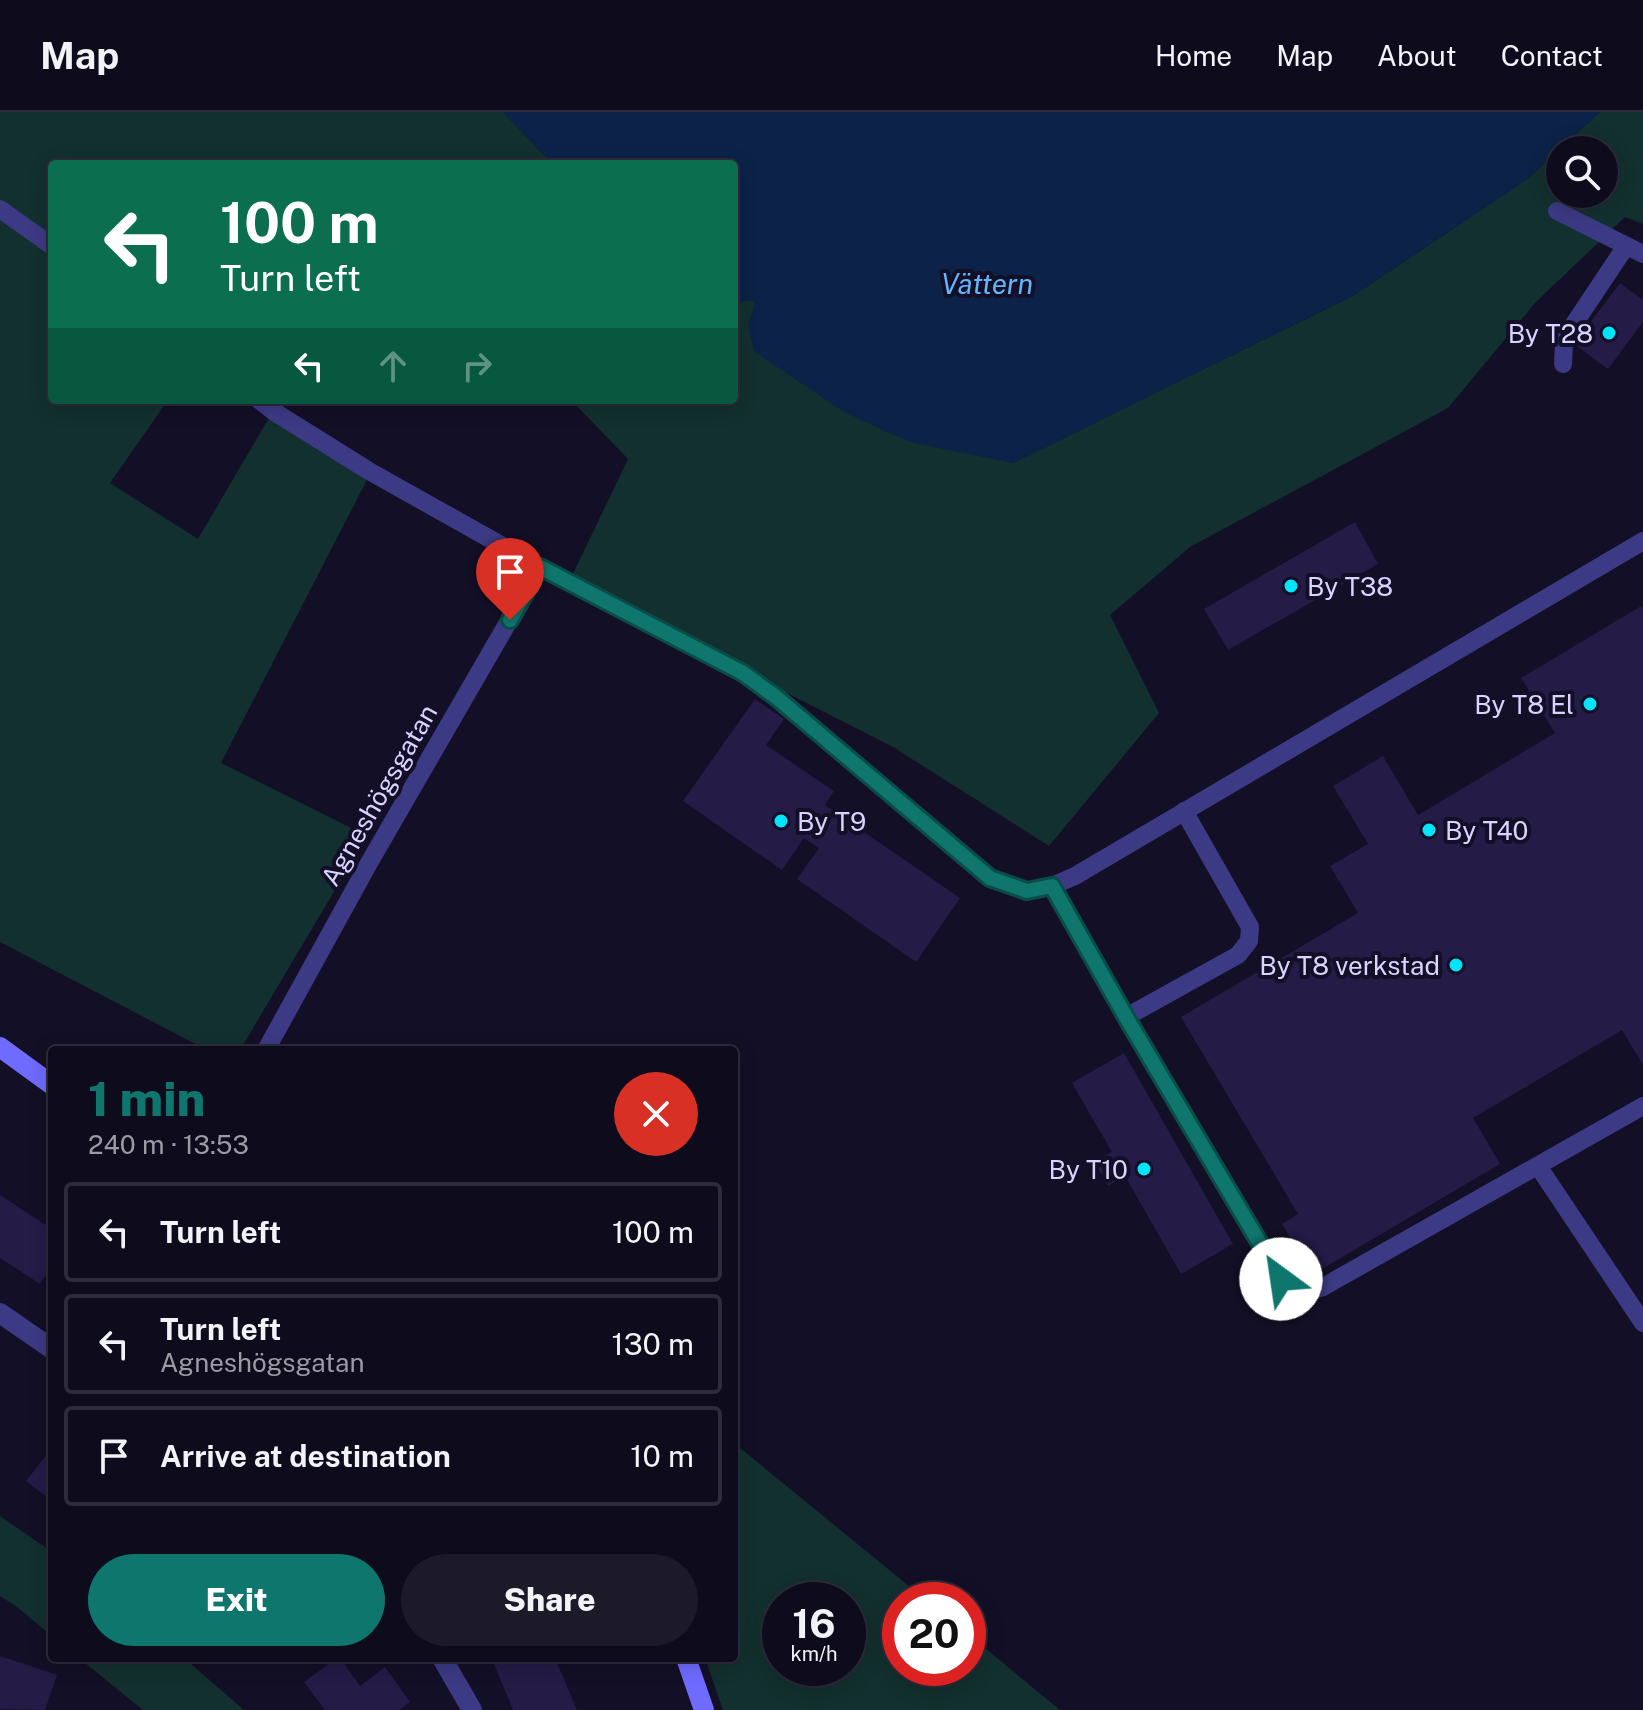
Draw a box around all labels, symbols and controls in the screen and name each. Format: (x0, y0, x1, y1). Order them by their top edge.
text: Map (40, 33, 119, 78)
text: Home (1155, 39, 1232, 72)
text: Map (1276, 39, 1333, 72)
text: About (1377, 39, 1457, 72)
text: Contact (1501, 39, 1603, 72)
map controls (1546, 136, 1618, 208)
button: search (1546, 136, 1618, 208)
text: 100 m (220, 190, 379, 256)
icon: left (88, 192, 192, 296)
text: Turn left (220, 257, 361, 299)
water label: Vättern (941, 267, 1033, 300)
place label: By T28 (1508, 318, 1593, 349)
marker: By T28 (1600, 324, 1618, 342)
icon: left (287, 344, 331, 388)
icon: ahead (371, 344, 415, 388)
icon: right (455, 344, 499, 388)
pin (476, 538, 544, 620)
icon: arrive (488, 550, 532, 594)
place label: By T38 (1307, 571, 1393, 602)
marker: By T38 (1282, 577, 1300, 595)
place label: By T8 El (1474, 689, 1574, 720)
marker: By T8 El (1581, 695, 1599, 713)
street label: Agneshögsgatan (314, 699, 444, 891)
place label: By T9 (797, 806, 866, 837)
marker: By T9 (772, 812, 790, 830)
place label: By T40 (1445, 815, 1528, 846)
marker: By T40 (1420, 821, 1438, 839)
place label: By T8 verkstad (1259, 950, 1440, 981)
marker: By T8 verkstad (1447, 956, 1465, 974)
text: 1 min (88, 1070, 205, 1127)
button: close (614, 1072, 698, 1156)
text: 240 m · 13:53 (88, 1129, 249, 1160)
place label: By T10 (1049, 1154, 1128, 1185)
marker: By T10 (1135, 1160, 1153, 1178)
icon: left (92, 1210, 136, 1254)
text: Turn left (160, 1214, 281, 1250)
text: 100 m (612, 1214, 694, 1250)
position arrow (1239, 1237, 1323, 1321)
text: Turn left (160, 1311, 281, 1347)
icon: left (92, 1322, 136, 1366)
text: 130 m (611, 1326, 694, 1362)
text: Agneshögsgatan (160, 1347, 364, 1378)
icon: arrive (92, 1434, 136, 1478)
text: Arrive at destination (160, 1438, 451, 1474)
text: 10 m (630, 1438, 694, 1474)
button: Exit (88, 1554, 385, 1646)
button: Share (401, 1554, 698, 1646)
speed limit sign: 20 (882, 1582, 986, 1686)
text: 16 (792, 1600, 836, 1647)
text: km/h (790, 1642, 838, 1666)

